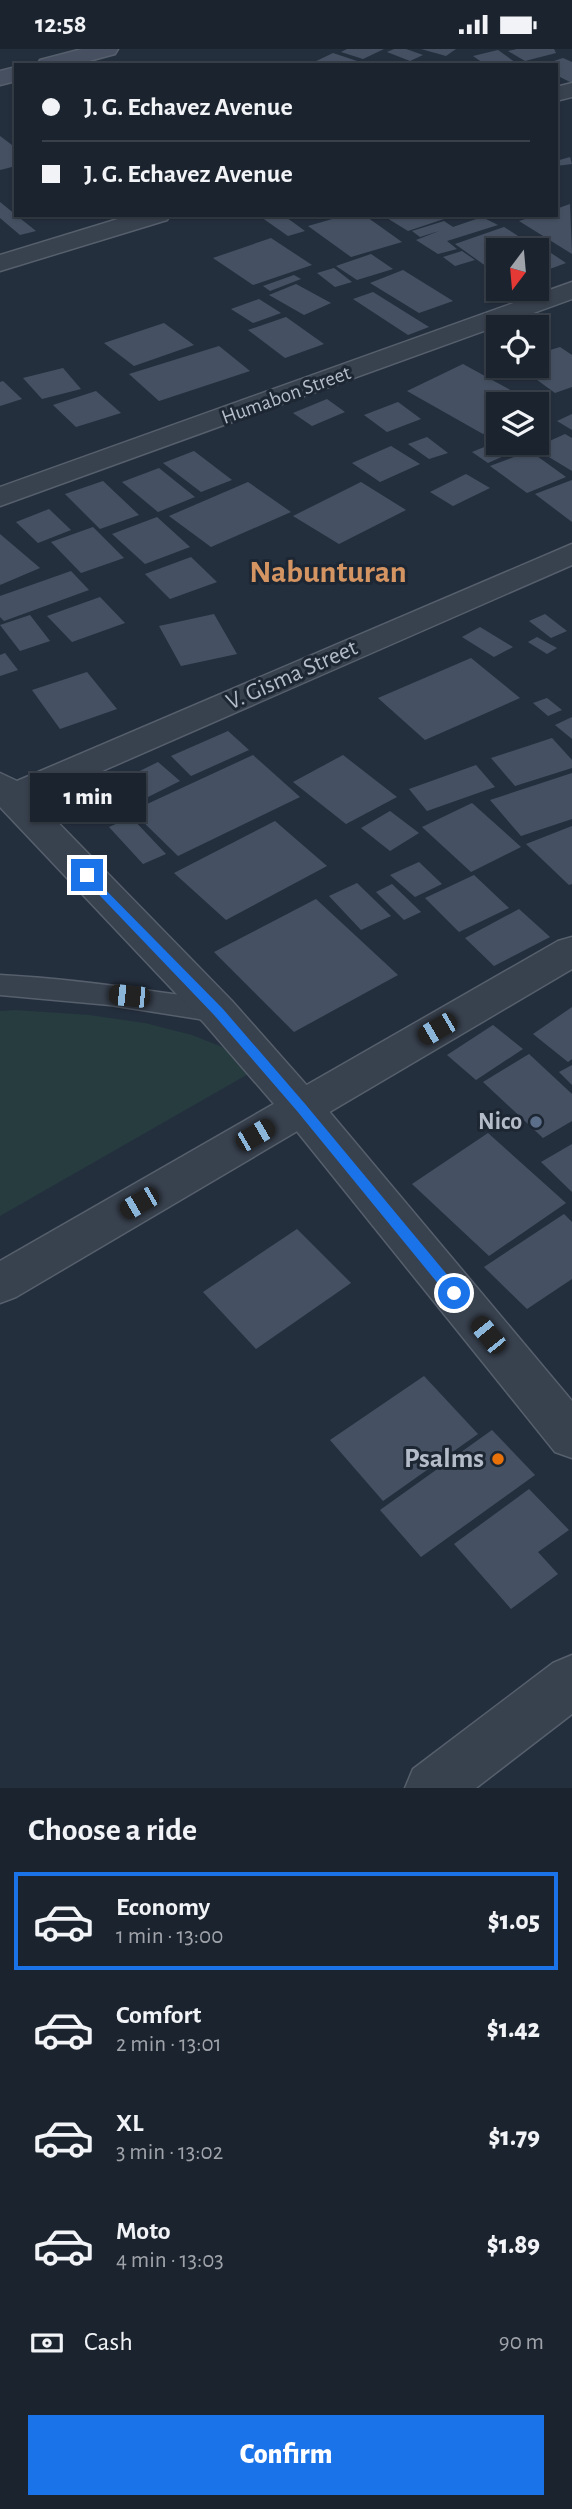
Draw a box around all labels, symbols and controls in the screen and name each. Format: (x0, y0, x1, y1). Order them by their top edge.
text: 12:58 (35, 11, 87, 37)
text: J. G. Echavez Avenue (84, 94, 293, 120)
text: J. G. Echavez Avenue (84, 161, 293, 187)
north arrow (486, 238, 550, 301)
map controls (486, 238, 549, 455)
button: locate (486, 315, 549, 378)
street label: Humabon Street (219, 362, 354, 428)
button: layers (486, 392, 549, 455)
district label: Nabunturan (249, 556, 407, 588)
street label: V. Gisma Street (223, 635, 361, 715)
callout: 1 min (29, 773, 145, 823)
text: 1 min (64, 786, 112, 809)
route end (71, 859, 103, 891)
car (108, 983, 151, 1009)
car (414, 1009, 461, 1049)
place label: Nico (478, 1110, 522, 1134)
marker: Nico (528, 1114, 544, 1130)
car (232, 1115, 279, 1155)
car (116, 1183, 163, 1223)
route start (438, 1277, 470, 1309)
car (467, 1312, 510, 1358)
place label: Psalms (404, 1445, 484, 1473)
marker: Psalms (490, 1451, 506, 1467)
text: Choose a ride (28, 1814, 197, 1846)
icon: car (32, 1890, 95, 1953)
text: Economy (116, 1894, 210, 1920)
text: $1.05 (488, 1908, 540, 1934)
text: 1 min · 13:00 (116, 1925, 223, 1948)
icon: car (32, 1998, 95, 2061)
text: Comfort (116, 2002, 201, 2028)
text: $1.42 (487, 2016, 540, 2042)
text: 2 min · 13:01 (116, 2033, 222, 2056)
icon: car (32, 2106, 95, 2169)
text: XL (116, 2110, 143, 2136)
text: $1.79 (488, 2124, 540, 2150)
text: 3 min · 13:02 (116, 2141, 223, 2164)
icon: car (32, 2214, 95, 2277)
text: Moto (116, 2218, 171, 2244)
text: $1.89 (487, 2232, 540, 2258)
text: 4 min · 13:03 (116, 2249, 224, 2272)
icon: cash (28, 2324, 66, 2362)
text: Cash (84, 2329, 133, 2355)
text: 90 m (499, 2331, 544, 2354)
button: Confirm (28, 2415, 544, 2495)

